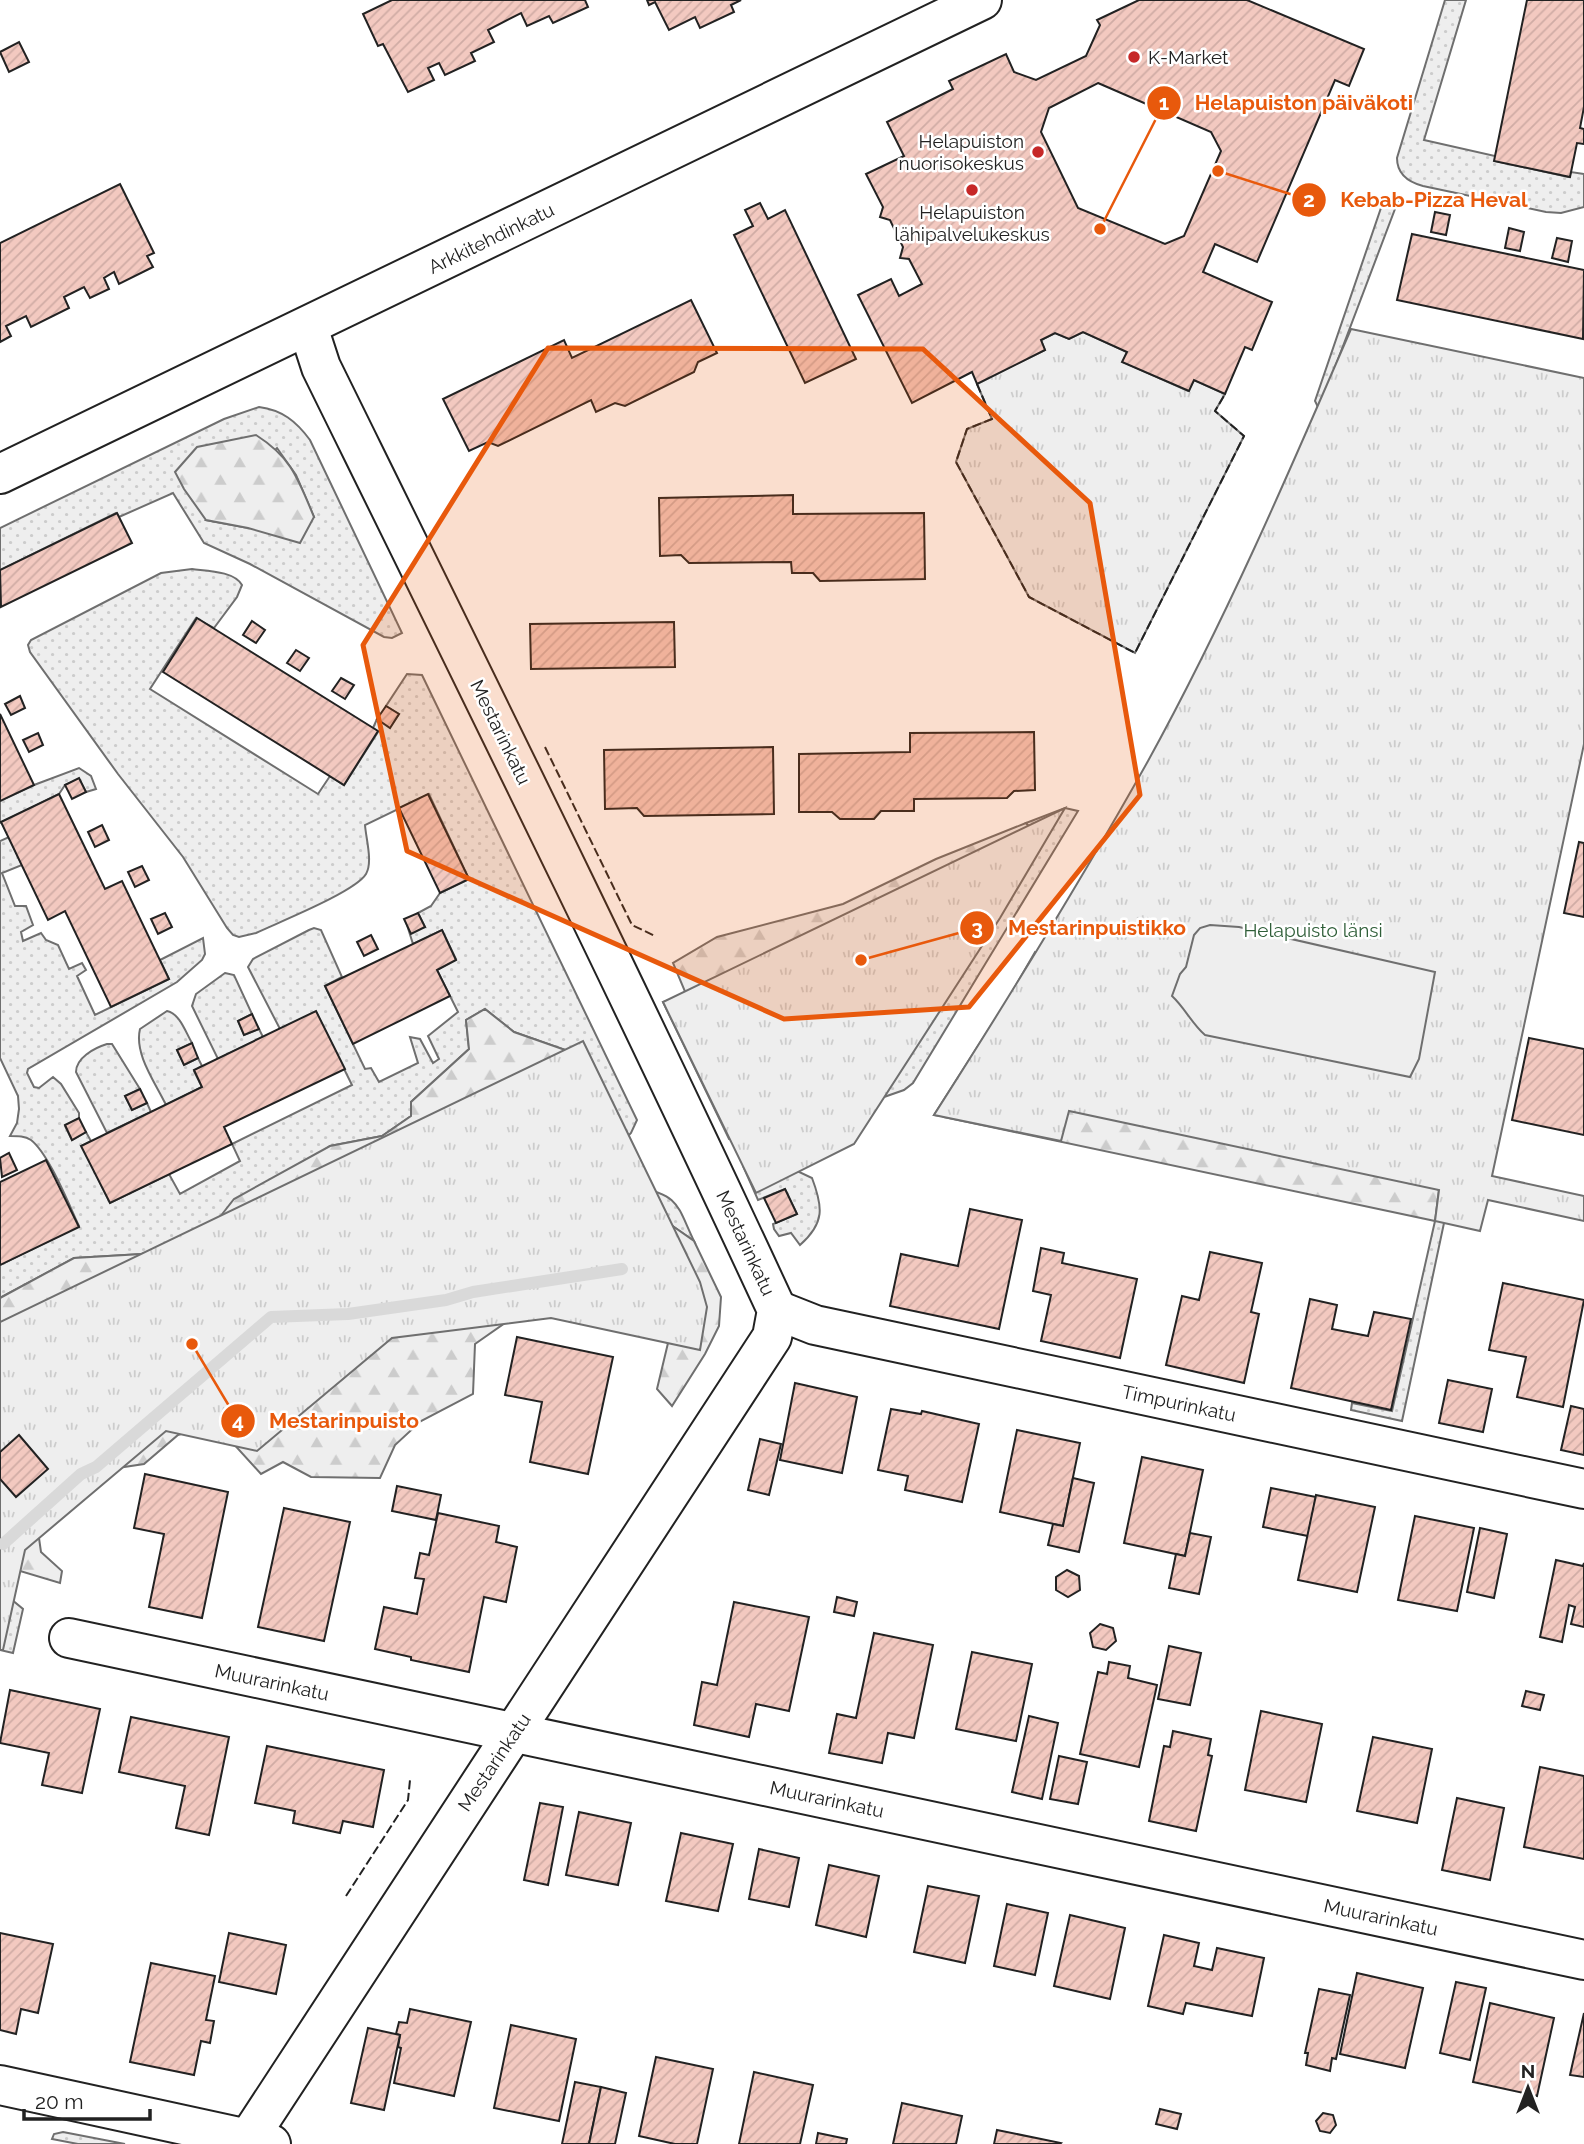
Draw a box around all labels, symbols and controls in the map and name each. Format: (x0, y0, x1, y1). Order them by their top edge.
place label: K-Market (1148, 46, 1229, 68)
marker: K-Market (1126, 49, 1142, 65)
callout: Helapuiston päiväkoti (1146, 82, 1427, 124)
text: 1 (1159, 90, 1169, 115)
text: Helapuiston päiväkoti (1195, 90, 1413, 115)
place label: Helapuiston nuorisokeskus (899, 130, 1024, 174)
marker: Helapuiston nuorisokeskus (1030, 144, 1046, 160)
callout: Kebab-Pizza Heval (1292, 179, 1542, 221)
marker: Helapuiston lähipalvelukeskus (964, 182, 980, 198)
text: 2 (1303, 187, 1315, 212)
text: Kebab-Pizza Heval (1340, 187, 1528, 212)
street label: Arkkitehdinkatu (425, 198, 557, 278)
place label: Helapuiston lähipalvelukeskus (894, 201, 1050, 245)
street label: Mestarinkatu (466, 676, 536, 788)
callout: Mestarinpuistikko (959, 907, 1200, 949)
text: 3 (971, 915, 983, 940)
text: Mestarinpuistikko (1008, 915, 1186, 940)
park label: Helapuisto länsi (1243, 919, 1383, 941)
street label: Mestarinkatu (712, 1187, 780, 1299)
street label: Timpurinkatu (1120, 1380, 1238, 1426)
callout: Mestarinpuisto (220, 1400, 433, 1442)
text: 4 (232, 1408, 244, 1433)
text: Mestarinpuisto (269, 1408, 419, 1433)
street label: Muurarinkatu (213, 1659, 331, 1705)
street label: Mestarinkatu (453, 1709, 535, 1815)
street label: Muurarinkatu (768, 1776, 886, 1822)
street label: Muurarinkatu (1322, 1894, 1440, 1940)
north arrow (1493, 2053, 1563, 2123)
text: N (1521, 2060, 1535, 2082)
scale bar (24, 2078, 150, 2122)
text: 20 m (35, 2089, 83, 2114)

